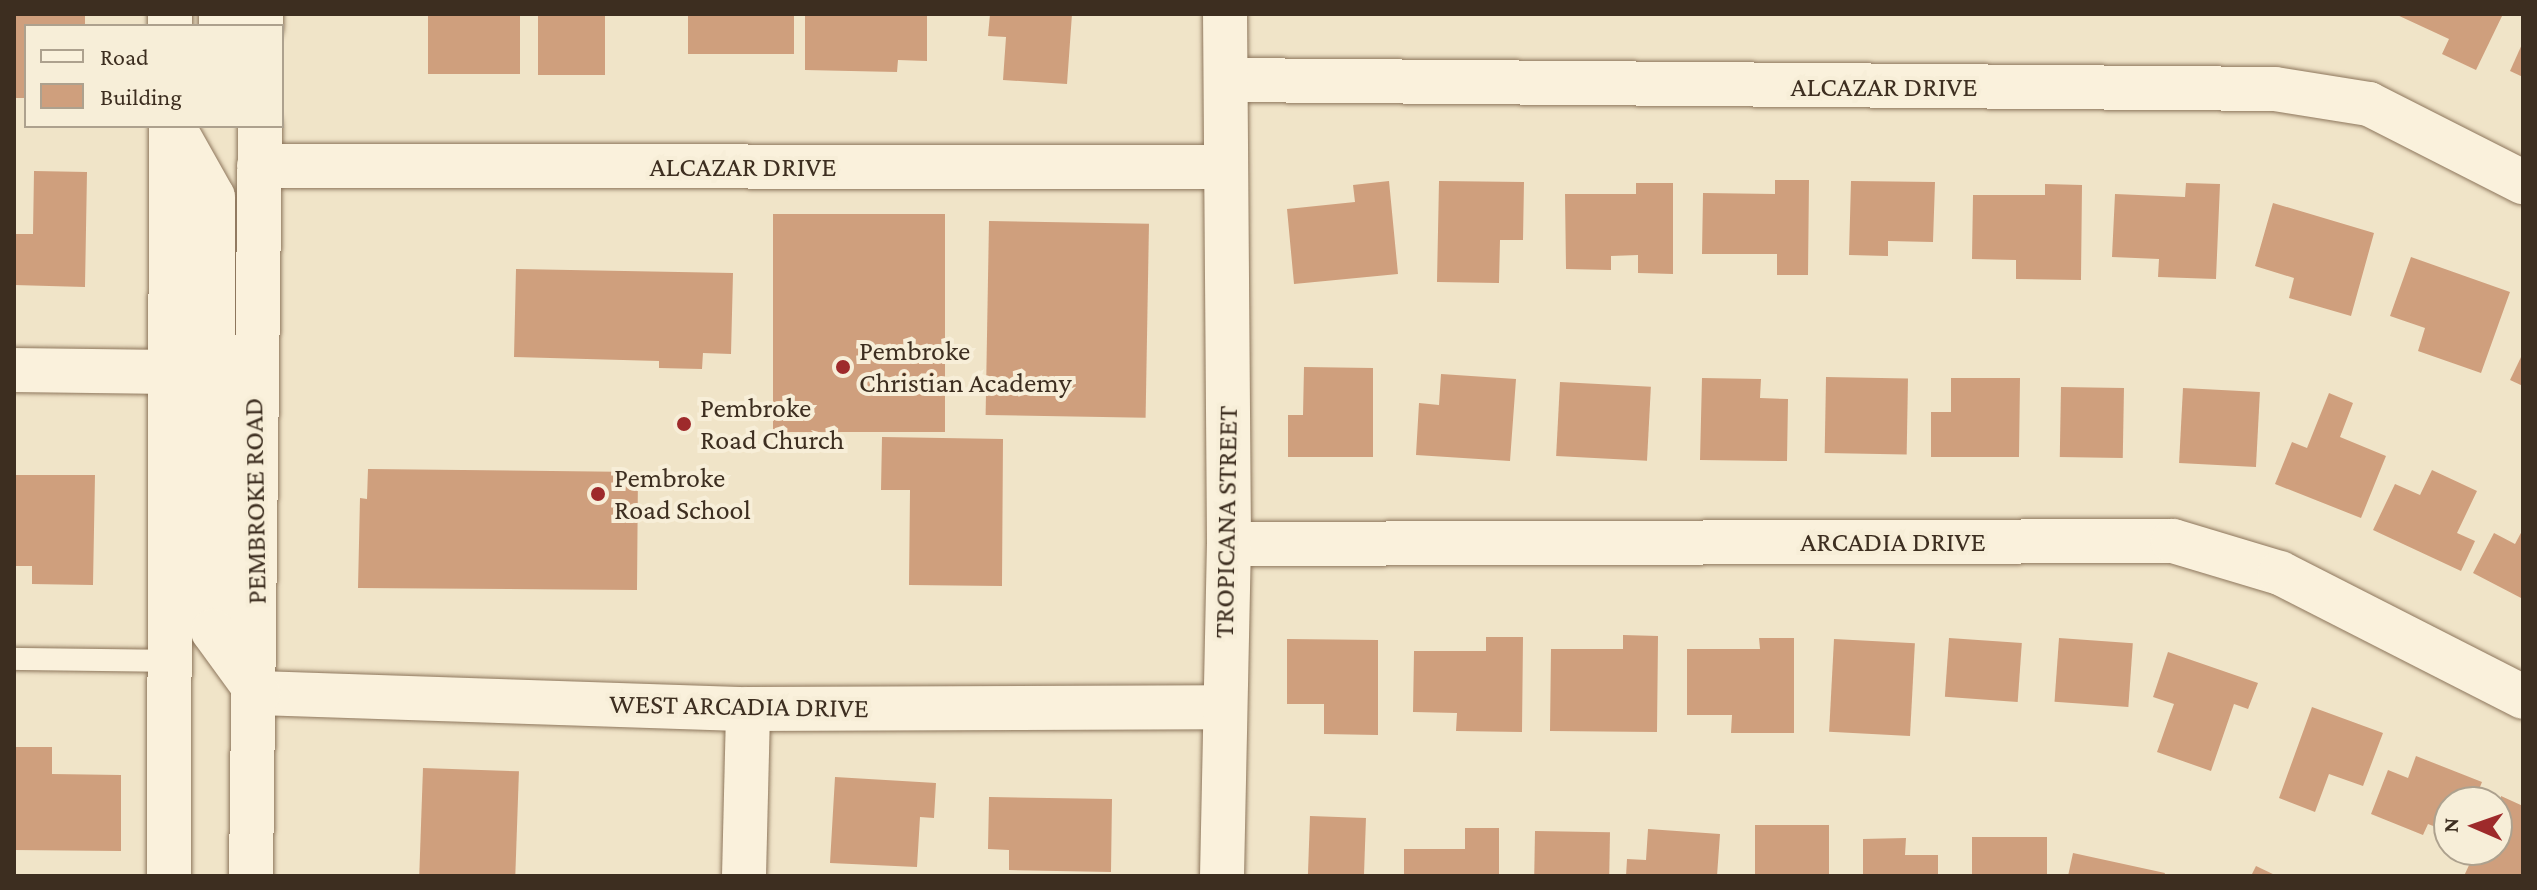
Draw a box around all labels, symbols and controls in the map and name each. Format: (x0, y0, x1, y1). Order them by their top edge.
legend (24, 24, 284, 128)
text: Road (100, 43, 149, 70)
street label: ALCAZAR DRIVE (1791, 70, 1977, 104)
text: Building (100, 83, 182, 110)
street label: ALCAZAR DRIVE (650, 150, 836, 184)
place label: Pembroke Christian Academy (859, 334, 1072, 400)
marker: Pembroke Christian Academy (834, 358, 852, 376)
place label: Pembroke Road Church (700, 391, 844, 457)
street label: PEMBROKE ROAD (236, 397, 274, 605)
street label: TROPICANA STREET (1207, 405, 1245, 639)
marker: Pembroke Road Church (675, 415, 693, 433)
place label: Pembroke Road School (614, 461, 751, 527)
marker: Pembroke Road School (589, 485, 607, 503)
street label: ARCADIA DRIVE (1800, 525, 1986, 559)
street label: WEST ARCADIA DRIVE (609, 687, 869, 725)
north arrow (2433, 786, 2513, 866)
text: N (2438, 817, 2463, 833)

